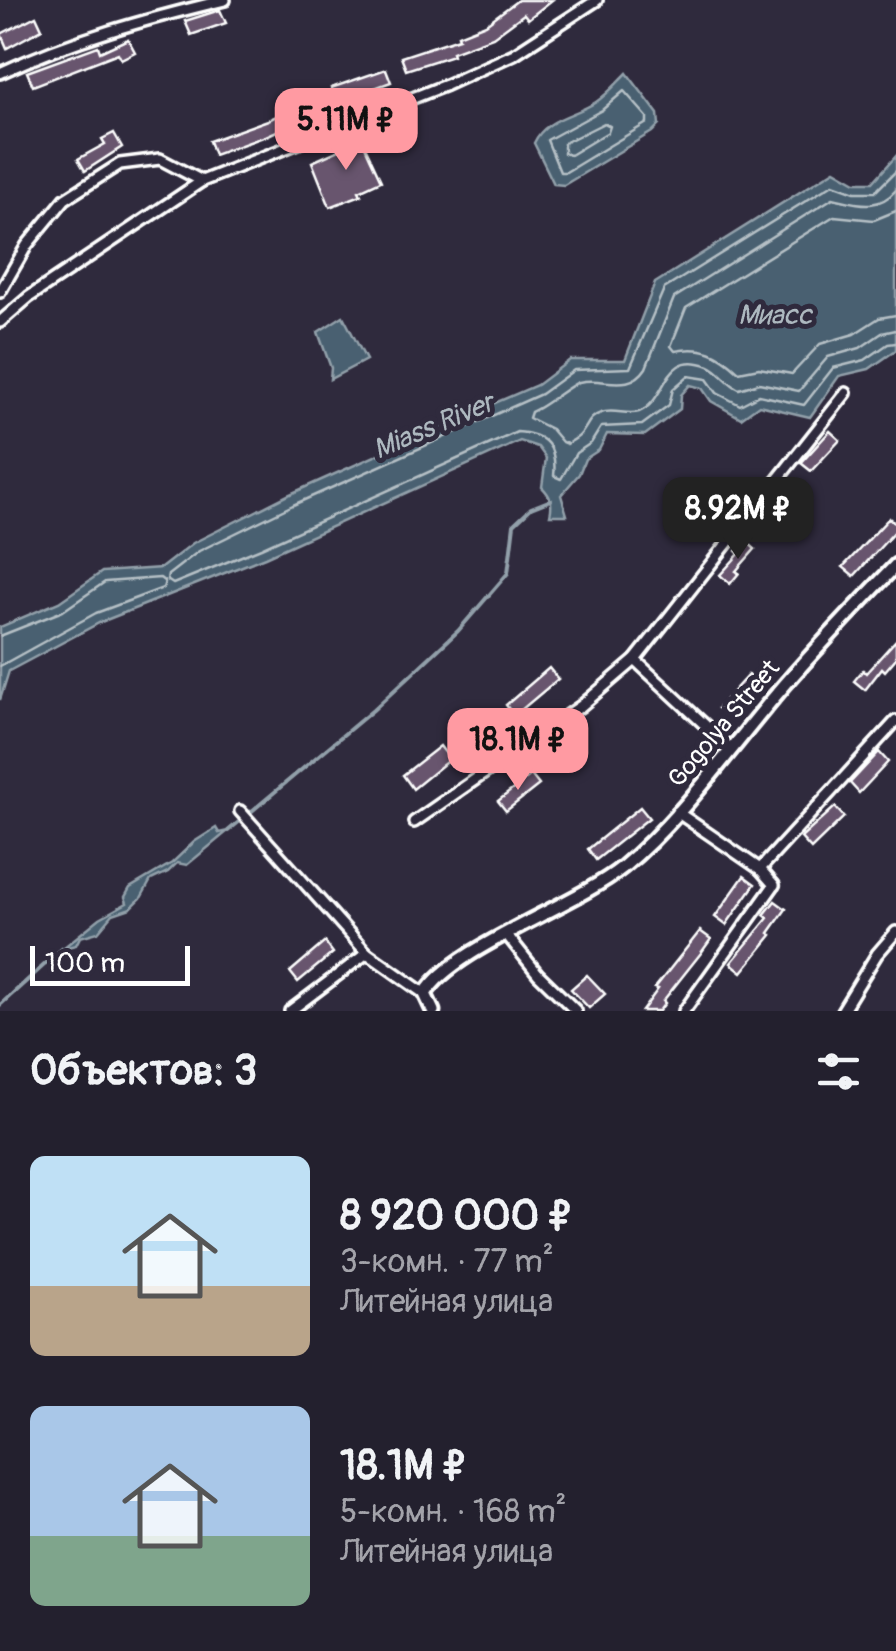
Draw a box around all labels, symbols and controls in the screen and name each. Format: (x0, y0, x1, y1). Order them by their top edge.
pin: 5.11M ₽ (254, 88, 438, 173)
text: 5.11M ₽ (297, 100, 395, 140)
water label: Миасс (738, 298, 814, 333)
water label: Miass River (368, 384, 502, 467)
pin: 8.92M ₽ (646, 477, 830, 562)
text: 8.92M ₽ (685, 489, 791, 529)
street label: Gogolya Street (662, 653, 787, 794)
pin: 18.1M ₽ (426, 708, 610, 793)
text: 18.1M ₽ (469, 720, 567, 760)
scale bar (30, 941, 190, 986)
text: 100 m (45, 946, 125, 981)
icon: filters (811, 1044, 866, 1099)
text: Объектов: 3 (30, 1045, 257, 1097)
text: 8 920 000 ₽ (340, 1190, 574, 1242)
icon: home (110, 1196, 230, 1316)
text: 3-комн. · 77 m² (340, 1242, 554, 1282)
text: Литейная улица (340, 1282, 553, 1322)
text: 18.1M ₽ (340, 1440, 468, 1492)
icon: home (110, 1446, 230, 1566)
text: 5-комн. · 168 m² (340, 1492, 567, 1532)
text: Литейная улица (340, 1532, 553, 1572)

